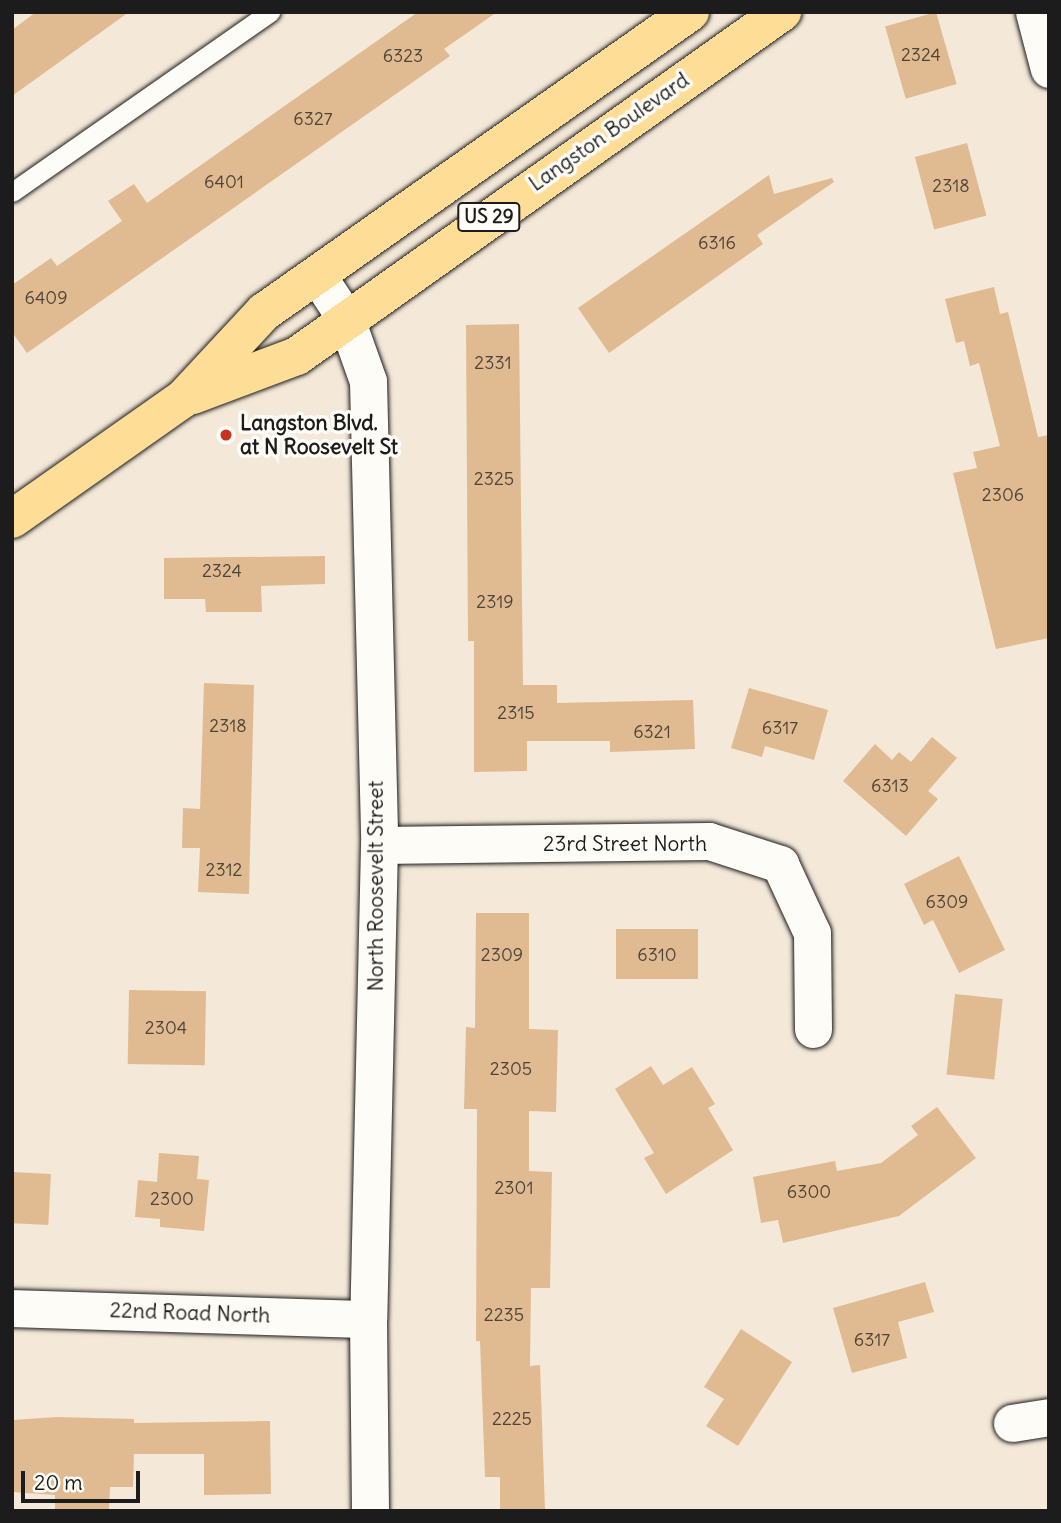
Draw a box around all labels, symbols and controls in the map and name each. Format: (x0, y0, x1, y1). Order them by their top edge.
house number: 2324 (901, 44, 941, 66)
house number: 6323 (383, 45, 423, 67)
street label: Langston Boulevard (524, 67, 694, 197)
house number: 6327 (293, 108, 333, 130)
house number: 6401 (204, 171, 244, 193)
house number: 2318 (932, 175, 970, 197)
road number: US 29 (456, 202, 522, 232)
house number: 6316 (698, 232, 736, 254)
house number: 6409 (25, 287, 67, 309)
house number: 2331 (474, 352, 512, 374)
place label: Langston Blvd. at N Roosevelt St (240, 410, 398, 460)
marker: Langston Blvd. at N Roosevelt St (218, 427, 234, 443)
house number: 2325 (474, 468, 514, 490)
house number: 2306 (982, 484, 1024, 506)
house number: 2324 (202, 560, 242, 582)
house number: 2319 (476, 591, 514, 613)
house number: 2315 (497, 702, 535, 724)
house number: 2318 (209, 715, 247, 737)
house number: 6317 (762, 717, 798, 739)
house number: 6321 (633, 721, 671, 743)
house number: 6313 (871, 775, 909, 797)
street label: North Roosevelt Street (363, 781, 389, 991)
street label: 23rd Street North (543, 831, 707, 857)
house number: 2312 (206, 859, 242, 881)
house number: 6309 (926, 891, 968, 913)
house number: 2309 (481, 944, 523, 966)
house number: 6310 (637, 944, 677, 966)
house number: 2304 (145, 1017, 187, 1039)
house number: 2305 (490, 1058, 532, 1080)
house number: 2301 (494, 1177, 534, 1199)
house number: 6300 (787, 1181, 831, 1203)
house number: 2300 (150, 1188, 194, 1210)
street label: 22nd Road North (109, 1298, 271, 1328)
house number: 2235 (484, 1304, 524, 1326)
house number: 6317 (854, 1329, 890, 1351)
house number: 2225 (492, 1408, 532, 1430)
scale bar (24, 1456, 144, 1500)
text: 20 m (34, 1469, 83, 1496)

